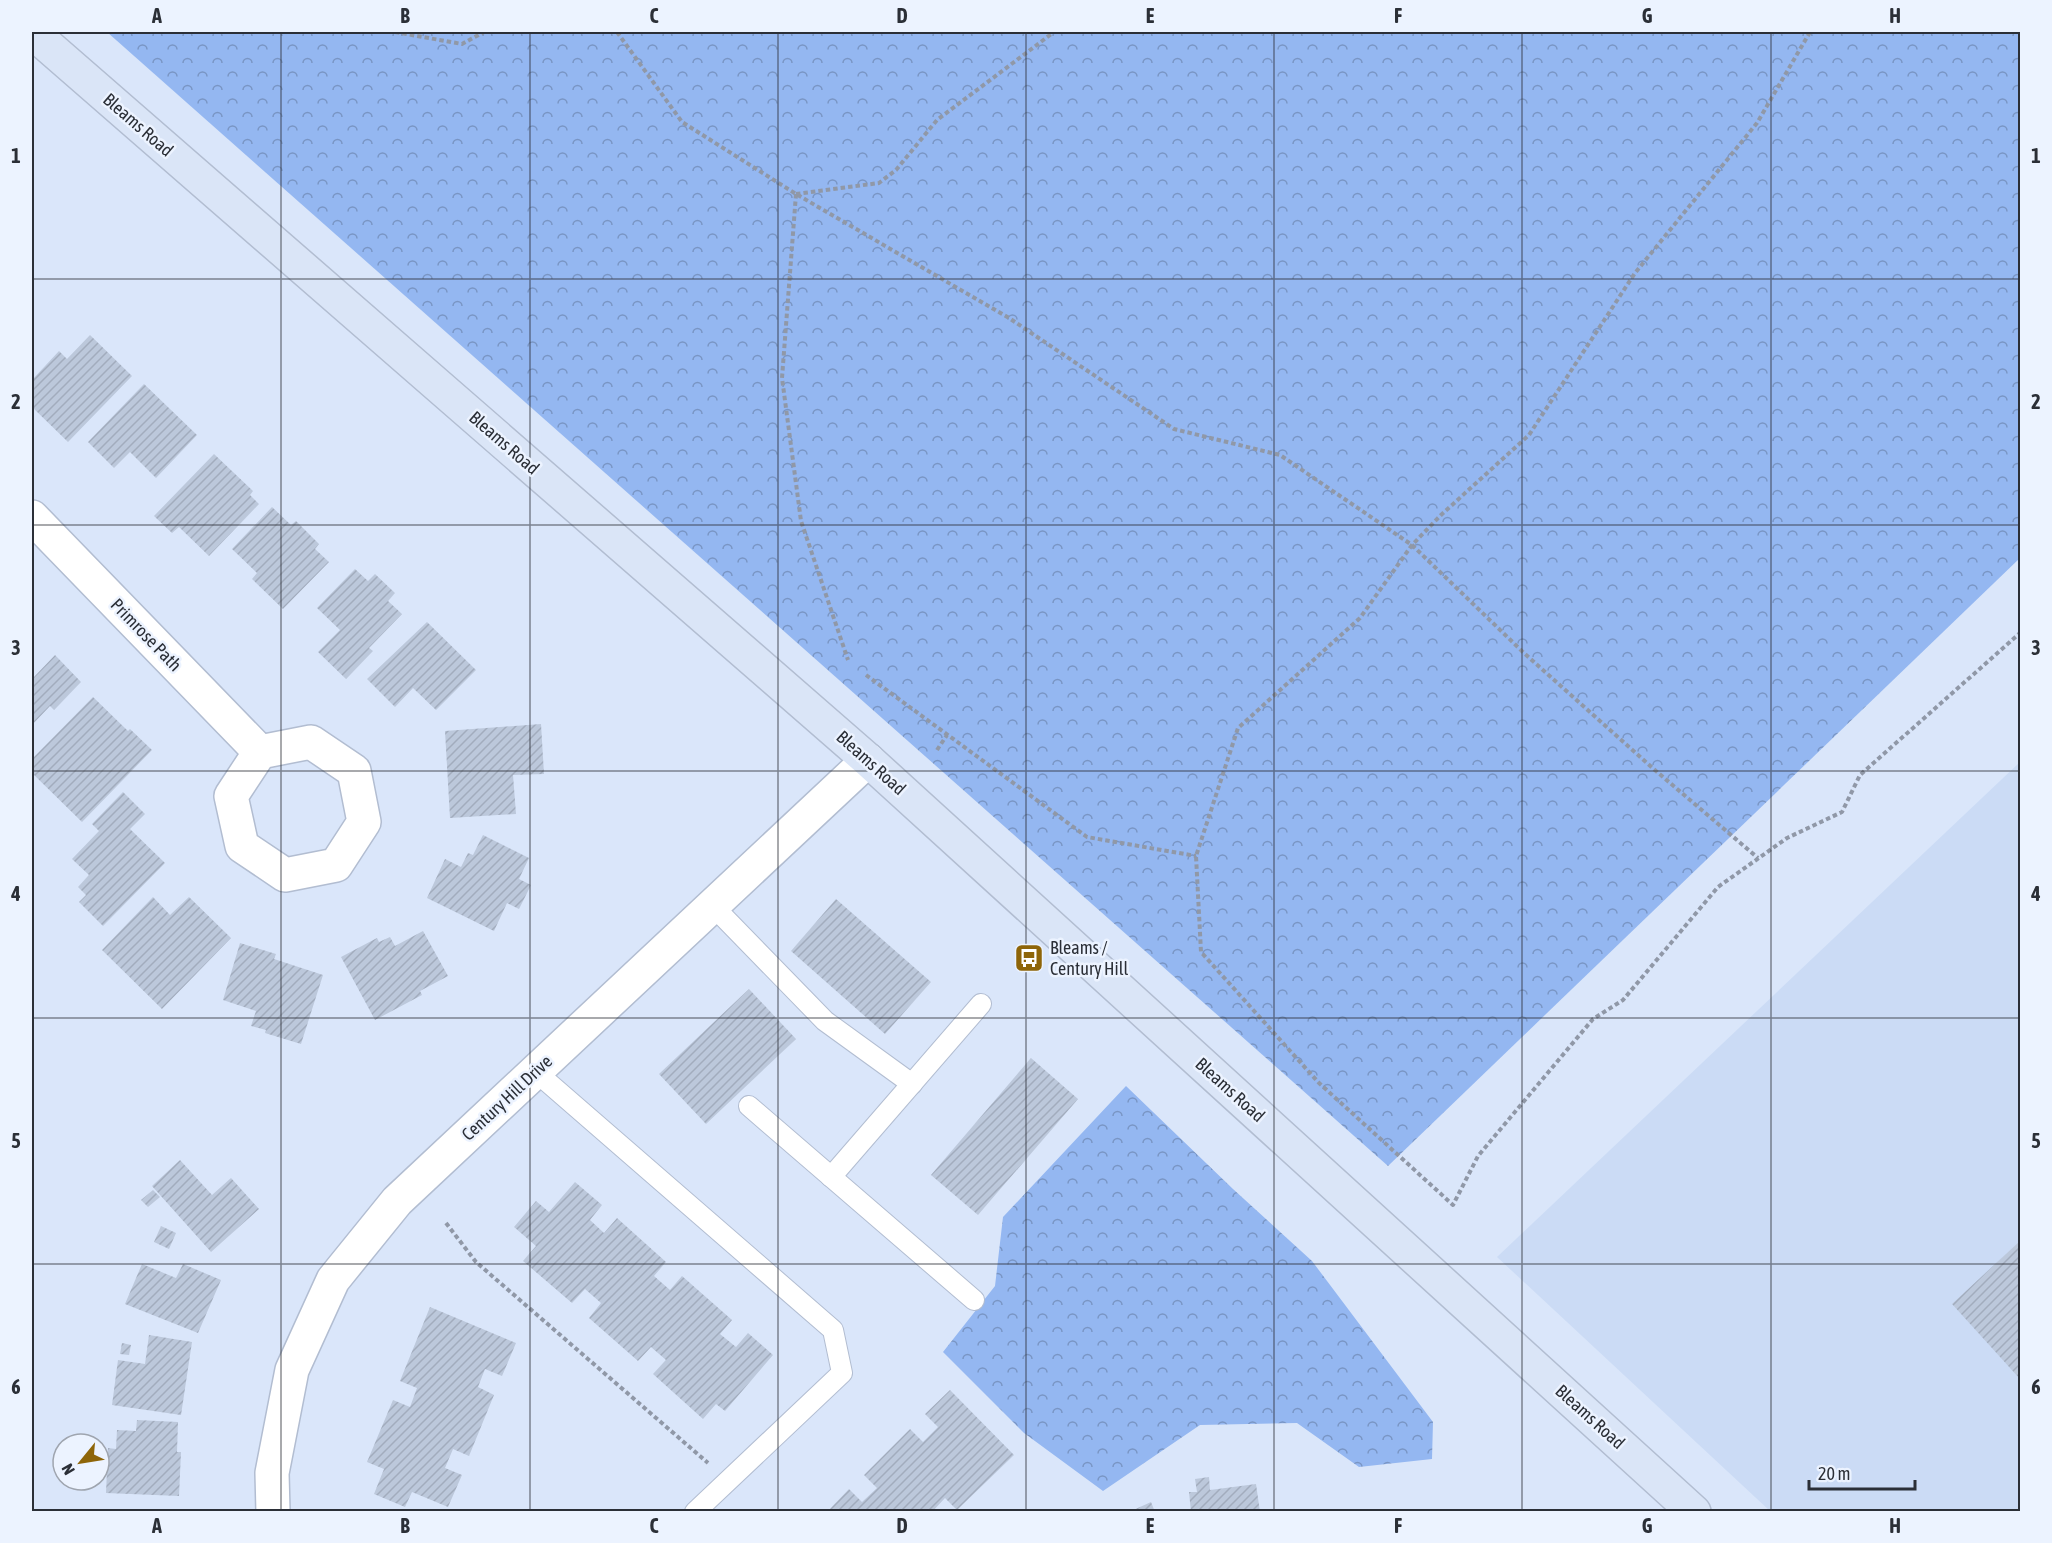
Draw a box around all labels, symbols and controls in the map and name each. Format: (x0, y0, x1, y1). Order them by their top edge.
text: A (151, 4, 162, 27)
text: B (400, 4, 410, 27)
text: C (650, 4, 659, 27)
text: D (896, 4, 908, 27)
text: E (1146, 4, 1155, 27)
text: F (1394, 4, 1402, 27)
text: G (1642, 4, 1653, 27)
text: H (1889, 4, 1901, 27)
street label: Bleams Road (99, 89, 178, 161)
text: 1 (11, 144, 21, 167)
text: 1 (2031, 144, 2041, 167)
text: 2 (11, 390, 21, 413)
text: 2 (2031, 390, 2041, 413)
street label: Bleams Road (465, 407, 544, 479)
street label: Primrose Path (107, 594, 186, 675)
text: 3 (11, 636, 21, 659)
text: 3 (2031, 636, 2041, 659)
street label: Bleams Road (832, 726, 910, 799)
text: 4 (10, 882, 21, 905)
text: 4 (2030, 882, 2041, 905)
place label: Bleams / Century Hill (1050, 937, 1128, 979)
bus stop icon: Bleams / Century Hill (1013, 942, 1045, 974)
street label: Century Hill Drive (457, 1051, 556, 1145)
street label: Bleams Road (1191, 1053, 1269, 1126)
text: 5 (11, 1129, 21, 1152)
text: 5 (2031, 1129, 2041, 1152)
text: 6 (11, 1375, 21, 1398)
text: 6 (2031, 1375, 2041, 1398)
street label: Bleams Road (1551, 1380, 1629, 1453)
north arrow (51, 1432, 111, 1492)
scale bar (1809, 1453, 1916, 1491)
text: N (58, 1461, 78, 1478)
text: 20 m (1818, 1463, 1850, 1484)
text: A (151, 1514, 162, 1537)
text: B (400, 1514, 410, 1537)
text: C (650, 1514, 659, 1537)
text: D (896, 1514, 908, 1537)
text: E (1146, 1514, 1155, 1537)
text: F (1394, 1514, 1402, 1537)
text: G (1642, 1514, 1653, 1537)
text: H (1889, 1514, 1901, 1537)

